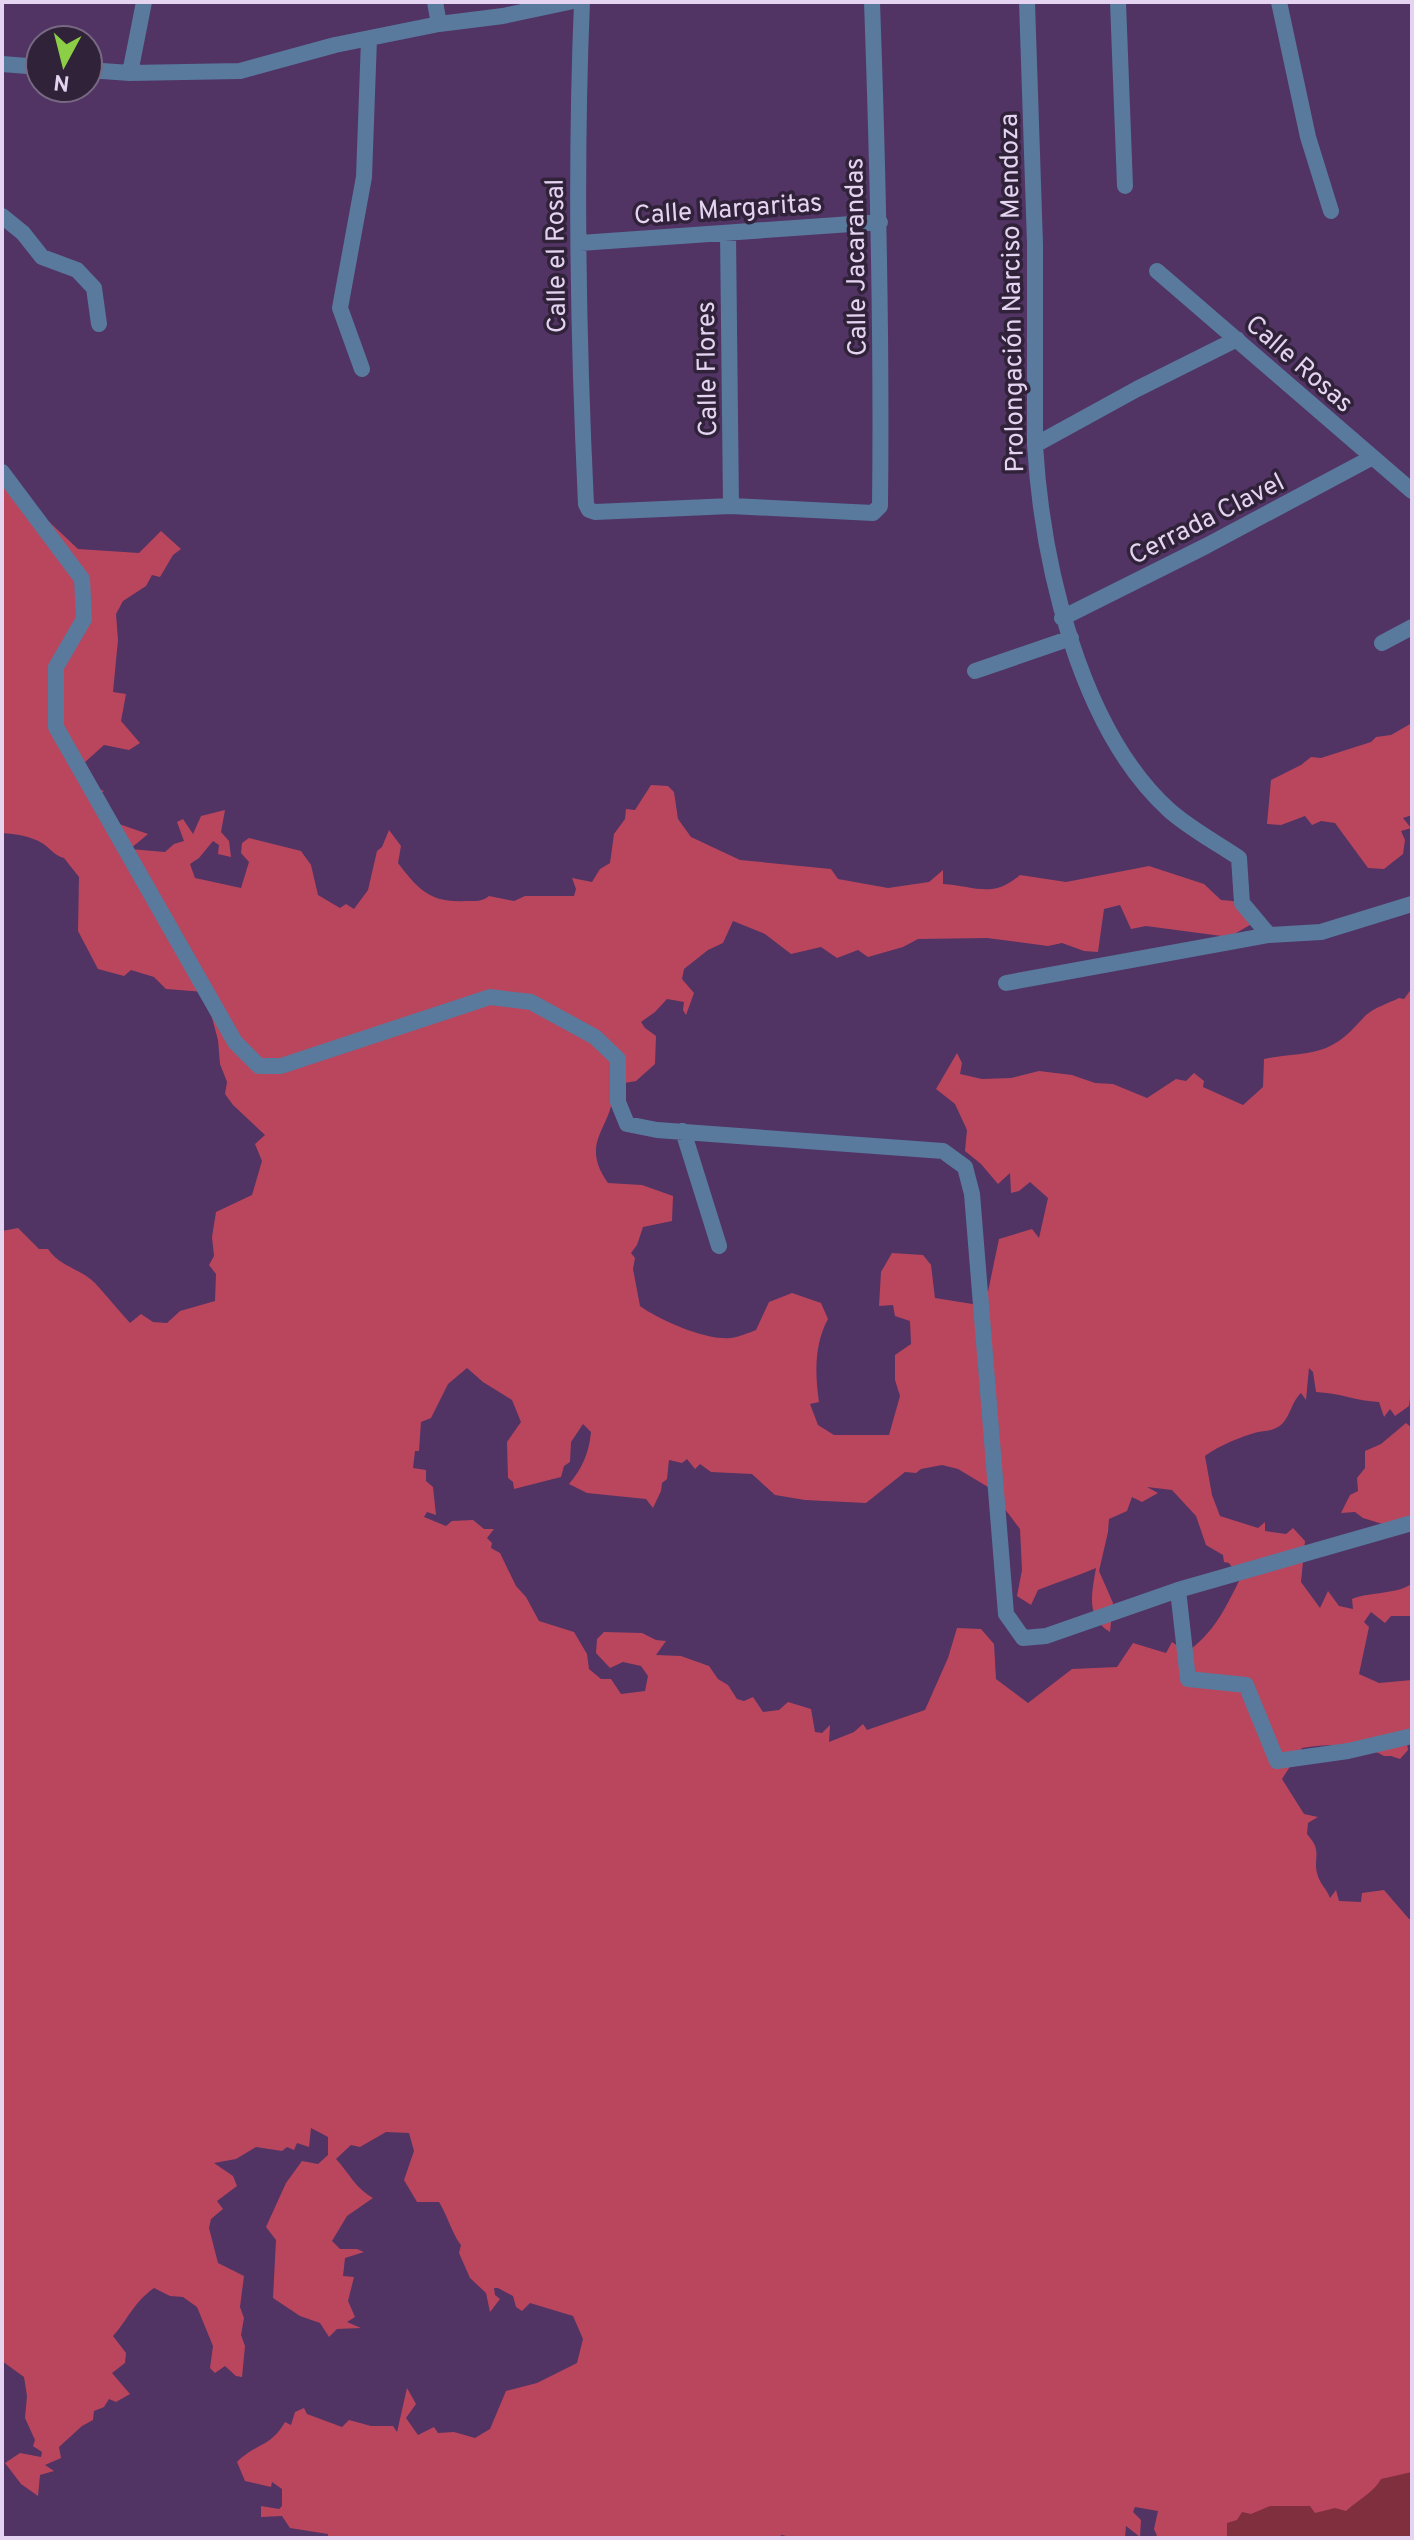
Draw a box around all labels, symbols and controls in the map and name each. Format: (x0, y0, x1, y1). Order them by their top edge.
north arrow (24, 24, 104, 104)
text: N (52, 67, 71, 96)
street label: Prolongación Narciso Mendoza (994, 113, 1033, 473)
street label: Calle Jacarandas (839, 158, 876, 356)
street label: Calle el Rosal (540, 178, 575, 333)
street label: Calle Margaritas (633, 187, 823, 234)
street label: Calle Flores (691, 301, 726, 437)
street label: Calle Rosas (1237, 309, 1359, 421)
street label: Cerrada Clavel (1124, 467, 1291, 574)

